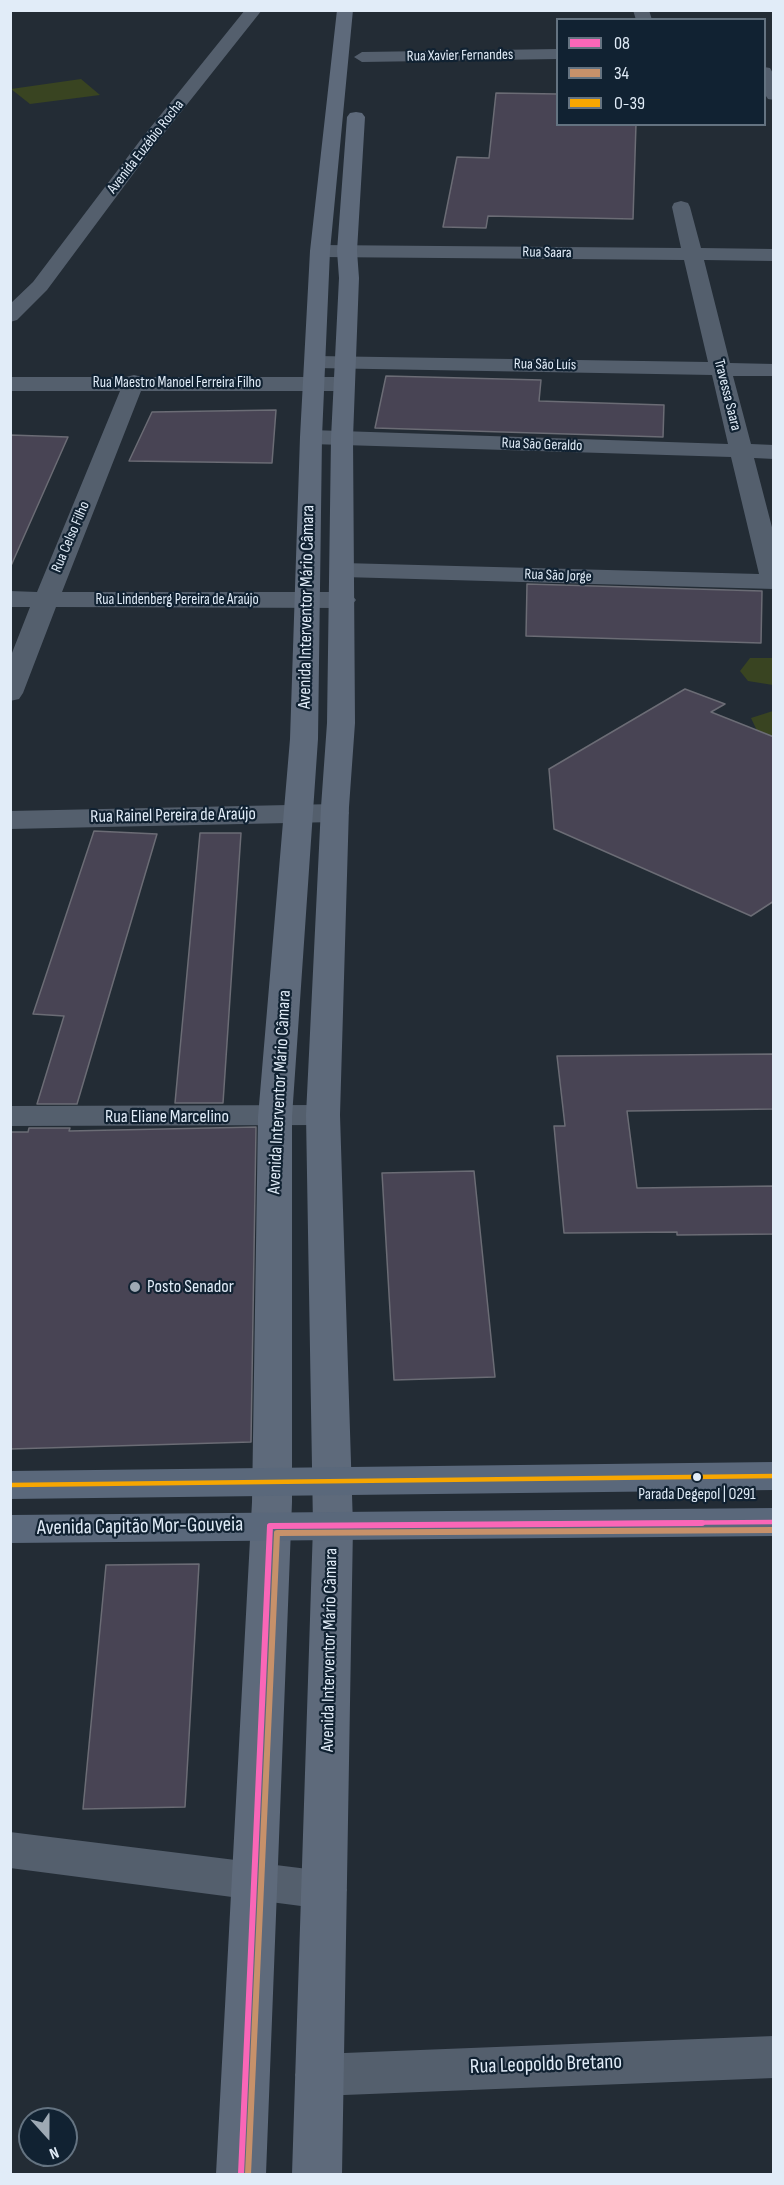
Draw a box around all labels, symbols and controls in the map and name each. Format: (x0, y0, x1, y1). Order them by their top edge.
legend (556, 18, 766, 126)
text: 08 (614, 33, 630, 54)
street label: Rua Xavier Fernandes (407, 46, 513, 66)
text: 34 (614, 63, 629, 84)
text: O-39 (614, 93, 645, 114)
street label: Avenida Euzébio Rocha (104, 97, 188, 197)
street label: Rua Saara (522, 244, 572, 262)
street label: Rua São Luís (514, 355, 576, 375)
street label: Travessa Saara (709, 357, 745, 433)
street label: Rua Maestro Manoel Ferreira Filho (93, 374, 261, 392)
street label: Rua São Geraldo (501, 435, 583, 455)
street label: Rua Celso Filho (48, 499, 94, 575)
street label: Avenida Interventor Mário Câmara (294, 505, 320, 709)
street label: Rua São Jorge (524, 566, 592, 586)
street label: Rua Lindenberg Pereira de Araújo (95, 591, 259, 609)
street label: Rua Rainel Pereira de Araújo (90, 804, 256, 828)
street label: Avenida Interventor Mário Câmara (264, 990, 296, 1194)
street label: Rua Eliane Marcelino (105, 1106, 229, 1128)
place label: Posto Senador (147, 1276, 234, 1298)
marker: Posto Senador (128, 1280, 142, 1294)
marker: Parada Degepol | O291 (691, 1471, 703, 1483)
place label: Parada Degepol | O291 (638, 1485, 756, 1505)
street label: Avenida Capitão Mor-Gouveia (37, 1513, 243, 1541)
street label: Avenida Interventor Mário Câmara (317, 1548, 343, 1752)
street label: Rua Leopoldo Bretano (469, 2050, 623, 2080)
north arrow (18, 2107, 78, 2167)
text: N (47, 2142, 61, 2163)

